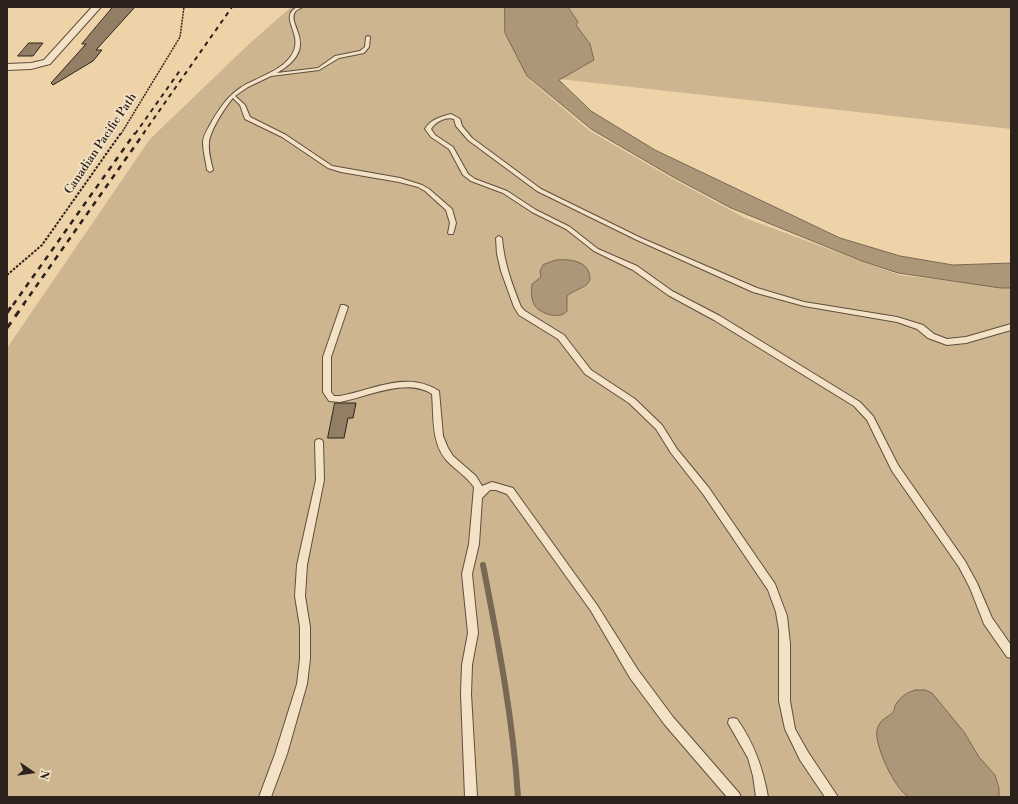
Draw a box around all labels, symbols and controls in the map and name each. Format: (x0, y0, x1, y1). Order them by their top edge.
street label: Canadian Pacific Path (62, 91, 140, 197)
north arrow (12, 752, 52, 792)
text: N (36, 769, 51, 781)

